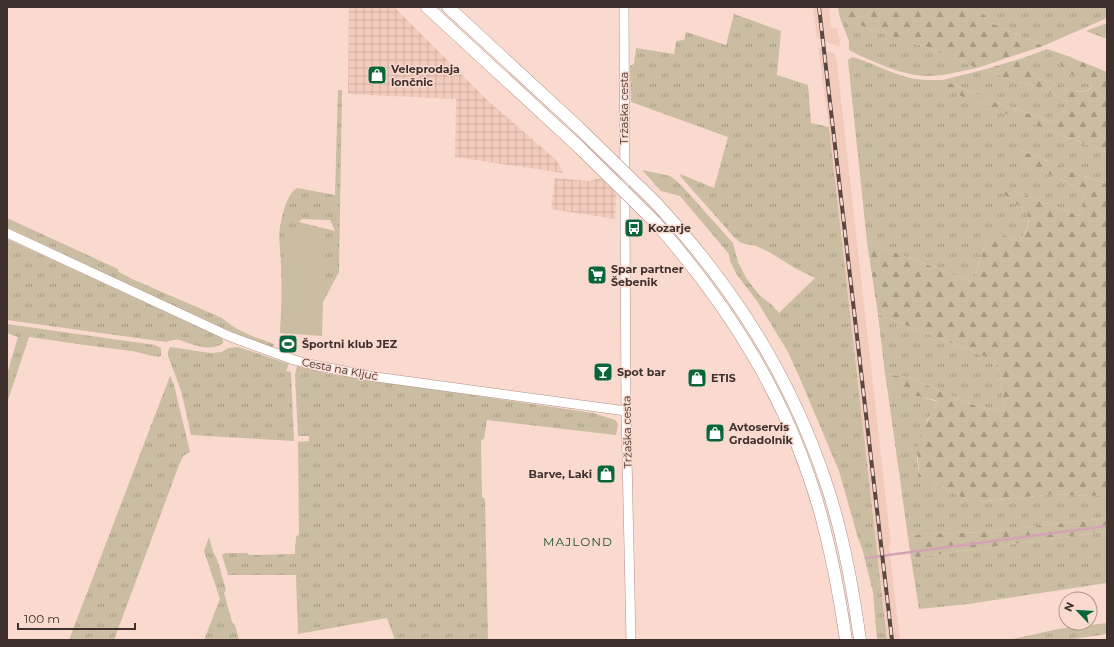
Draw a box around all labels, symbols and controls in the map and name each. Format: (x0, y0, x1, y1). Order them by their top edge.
place label: Veleprodaja lončnic (390, 62, 460, 89)
shop icon: Veleprodaja lončnic (366, 64, 388, 86)
street label: Tržaška cesta (617, 72, 631, 144)
bus stop icon: Kozarje (623, 217, 645, 239)
place label: Kozarje (648, 221, 691, 235)
place label: Spar partner Šebenik (611, 262, 684, 289)
supermarket icon: Spar partner Šebenik (586, 264, 608, 286)
sports icon: Športni klub JEZ (277, 333, 299, 355)
place label: Športni klub JEZ (302, 337, 398, 351)
street label: Cesta na Ključ (301, 355, 379, 383)
bar icon: Spot bar (592, 361, 614, 383)
place label: Spot bar (617, 365, 666, 379)
shop icon: ETIS (686, 367, 708, 389)
place label: ETIS (711, 371, 736, 385)
street label: Tržaška cesta (619, 396, 635, 468)
place label: Avtoservis Grdadolnik (728, 420, 794, 447)
shop icon: Avtoservis Grdadolnik (704, 422, 726, 444)
shop icon: Barve, Laki (595, 463, 617, 485)
place label: Barve, Laki (529, 467, 592, 481)
district label: MAJLOND (543, 534, 613, 549)
north arrow (1058, 591, 1098, 631)
text: N (1061, 600, 1077, 614)
scale bar (18, 605, 135, 631)
text: 100 m (24, 611, 60, 626)

